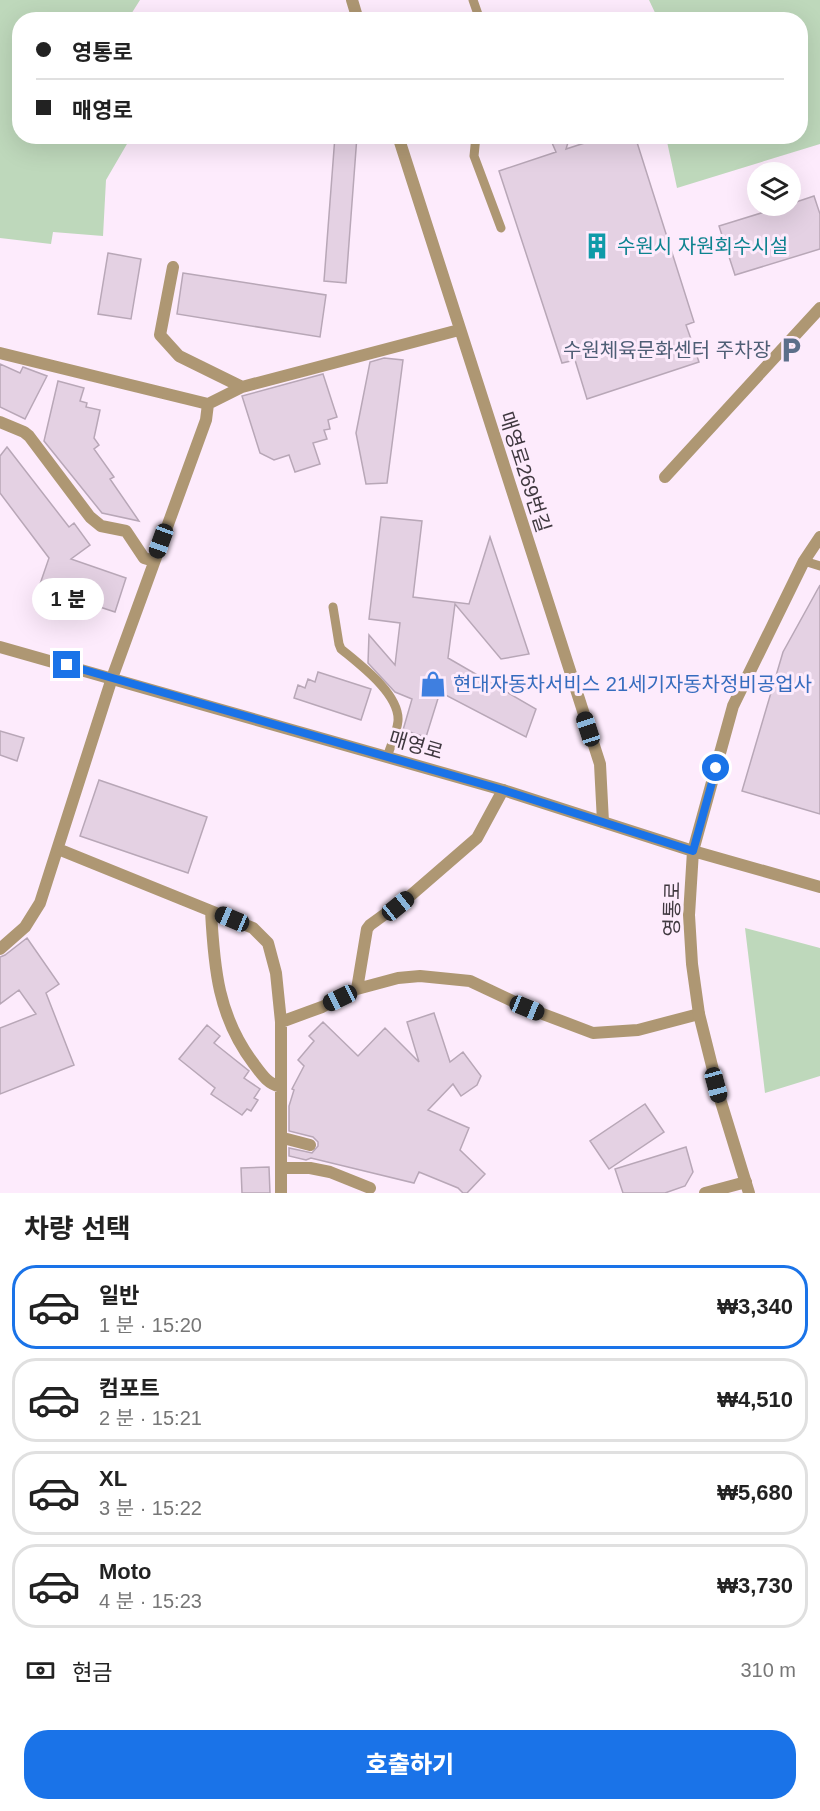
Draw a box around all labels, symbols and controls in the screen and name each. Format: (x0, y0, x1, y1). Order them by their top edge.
text: 영통로 (72, 40, 133, 65)
text: 매영로 (72, 98, 133, 123)
map controls (747, 162, 801, 216)
button: layers (747, 162, 801, 216)
building icon: 수원시 자원회수시설 (582, 231, 612, 261)
place label: 수원시 자원회수시설 (617, 235, 788, 257)
parking icon: 수원체육문화센터 주차장 (776, 335, 806, 365)
place label: 수원체육문화센터 주차장 (563, 339, 771, 361)
street label: 매영로269번길 (495, 409, 555, 535)
car (146, 521, 176, 561)
callout: 1 분 (31, 578, 103, 620)
text: 1 분 (50, 588, 86, 610)
route end (53, 651, 80, 678)
shop icon: 현대자동차서비스 21세기자동차정비공업사 (418, 669, 448, 699)
place label: 현대자동차서비스 21세기자동차정비공업사 (453, 673, 812, 695)
car (574, 709, 602, 749)
street label: 매영로 (386, 727, 446, 763)
route start (702, 754, 729, 781)
street label: 영통로 (661, 881, 683, 937)
car (378, 888, 418, 924)
car (212, 904, 252, 934)
car (320, 982, 360, 1014)
car (507, 993, 547, 1023)
car (703, 1065, 729, 1105)
text: 차량 선택 (24, 1214, 131, 1244)
icon: car (27, 1280, 81, 1334)
text: 일반 (99, 1283, 139, 1308)
text: ₩3,340 (717, 1294, 793, 1319)
text: 1 분 · 15:20 (99, 1314, 202, 1336)
icon: car (27, 1373, 81, 1427)
text: 컴포트 (99, 1376, 160, 1401)
text: ₩4,510 (717, 1387, 793, 1412)
text: 2 분 · 15:21 (99, 1407, 202, 1429)
icon: car (27, 1466, 81, 1520)
text: XL (99, 1466, 127, 1491)
text: ₩5,680 (717, 1480, 793, 1505)
text: 3 분 · 15:22 (99, 1497, 202, 1519)
icon: car (27, 1559, 81, 1613)
text: Moto (99, 1559, 152, 1584)
text: ₩3,730 (717, 1573, 793, 1598)
text: 4 분 · 15:23 (99, 1590, 202, 1612)
icon: cash (24, 1654, 57, 1687)
text: 310 m (740, 1659, 796, 1681)
text: 현금 (72, 1660, 112, 1685)
button: 호출하기 (24, 1730, 796, 1799)

